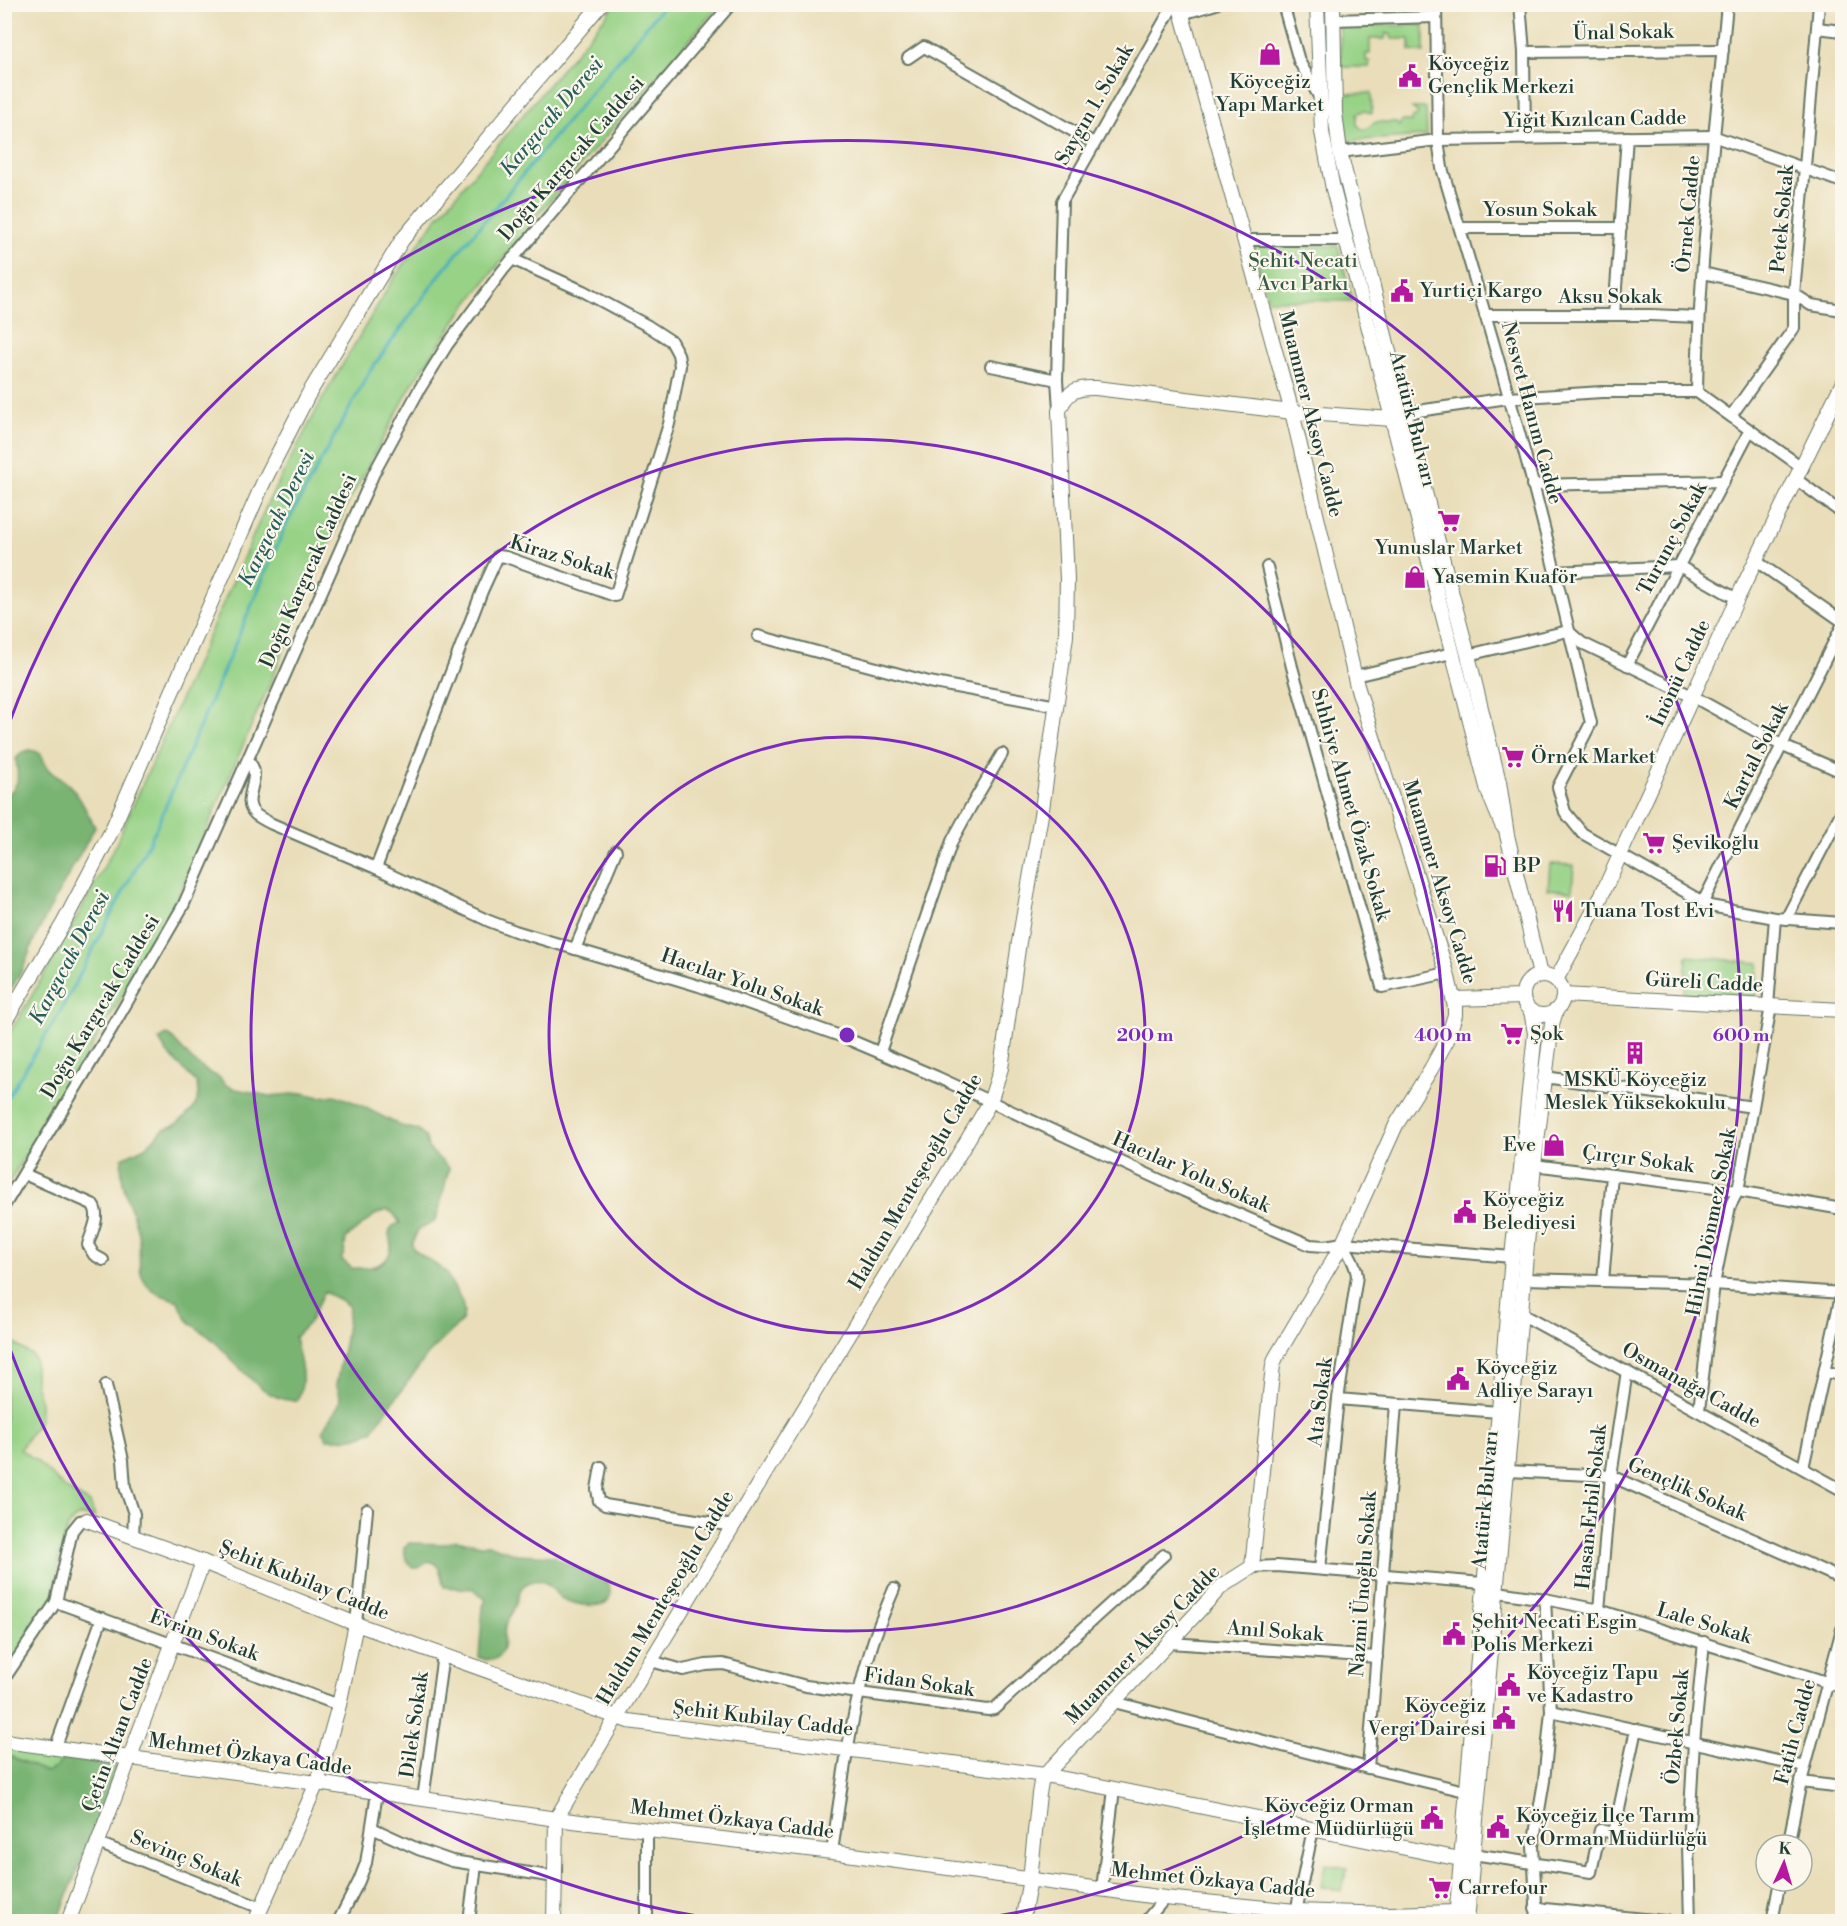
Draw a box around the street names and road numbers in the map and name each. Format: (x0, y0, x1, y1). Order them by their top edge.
street label: Ünal Sokak (1572, 19, 1675, 46)
street label: Saygın 1. Sokak (1050, 39, 1141, 170)
street label: Doğu Kargıcak Caddesi (494, 71, 651, 247)
street label: Yiğit Kızılcan Cadde (1502, 106, 1687, 134)
street label: Örnek Cadde (1670, 154, 1707, 274)
street label: Petek Sokak (1766, 162, 1800, 274)
street label: Yosun Sokak (1482, 198, 1598, 223)
street label: Aksu Sokak (1557, 285, 1663, 310)
street label: Muammer Aksoy Cadde (1272, 308, 1348, 520)
street label: Nesvet Hanım Cadde (1495, 319, 1567, 507)
street label: Atatürk Bulvarı (1383, 347, 1441, 490)
street label: Doğu Kargıcak Caddesi (255, 469, 363, 672)
street label: Turunç Sokak (1633, 477, 1714, 600)
street label: Kiraz Sokak (507, 530, 619, 586)
street label: İnönü Cadde (1644, 615, 1717, 730)
street label: Sıhhiye Ahmet Özak Sokak (1305, 685, 1397, 926)
street label: Kartal Sokak (1719, 697, 1795, 814)
street label: Muammer Aksoy Cadde (1396, 777, 1482, 987)
street label: Doğu Kargıcak Caddesi (36, 910, 166, 1104)
street label: Hacılar Yolu Sokak (657, 943, 828, 1023)
street label: Güreli Cadde (1644, 967, 1764, 999)
street label: Haldun Menteşeoğlu Cadde (844, 1069, 988, 1295)
street label: Hilmi Dönmez Sokak (1681, 1124, 1743, 1318)
street label: Hacılar Yolu Sokak (1108, 1127, 1275, 1220)
street label: Çırçır Sokak (1581, 1141, 1697, 1179)
street label: Osmanağa Cadde (1617, 1337, 1765, 1435)
street label: Ata Sokak (1303, 1354, 1339, 1449)
street label: Hasan Erbil Sokak (1571, 1422, 1613, 1591)
street label: Atatürk Bulvarı (1467, 1429, 1505, 1572)
street label: Gençlik Sokak (1623, 1453, 1752, 1528)
street label: Haldun Menteşeoğlu Cadde (592, 1486, 740, 1710)
street label: Nazmi Ünoğlu Sokak (1344, 1489, 1383, 1678)
street label: Şehit Kubilay Cadde (215, 1535, 393, 1627)
street label: Muammer Aksoy Cadde (1060, 1560, 1226, 1730)
street label: Lale Sokak (1654, 1598, 1756, 1651)
street label: Evrim Sokak (146, 1605, 264, 1668)
street label: Anıl Sokak (1225, 1616, 1326, 1648)
street label: Çetin Altan Cadde (77, 1654, 159, 1816)
street label: Fidan Sokak (862, 1663, 977, 1703)
street label: Özbek Sokak (1660, 1667, 1696, 1786)
street label: Dilek Sokak (395, 1669, 435, 1780)
street label: Fatih Cadde (1770, 1676, 1822, 1788)
street label: Şehit Kubilay Cadde (671, 1696, 855, 1742)
street label: Mehmet Özkaya Cadde (147, 1727, 354, 1782)
street label: Mehmet Özkaya Cadde (629, 1794, 836, 1845)
street label: Sevinç Sokak (126, 1825, 247, 1893)
street label: Mehmet Özkaya Cadde (1110, 1857, 1317, 1904)

